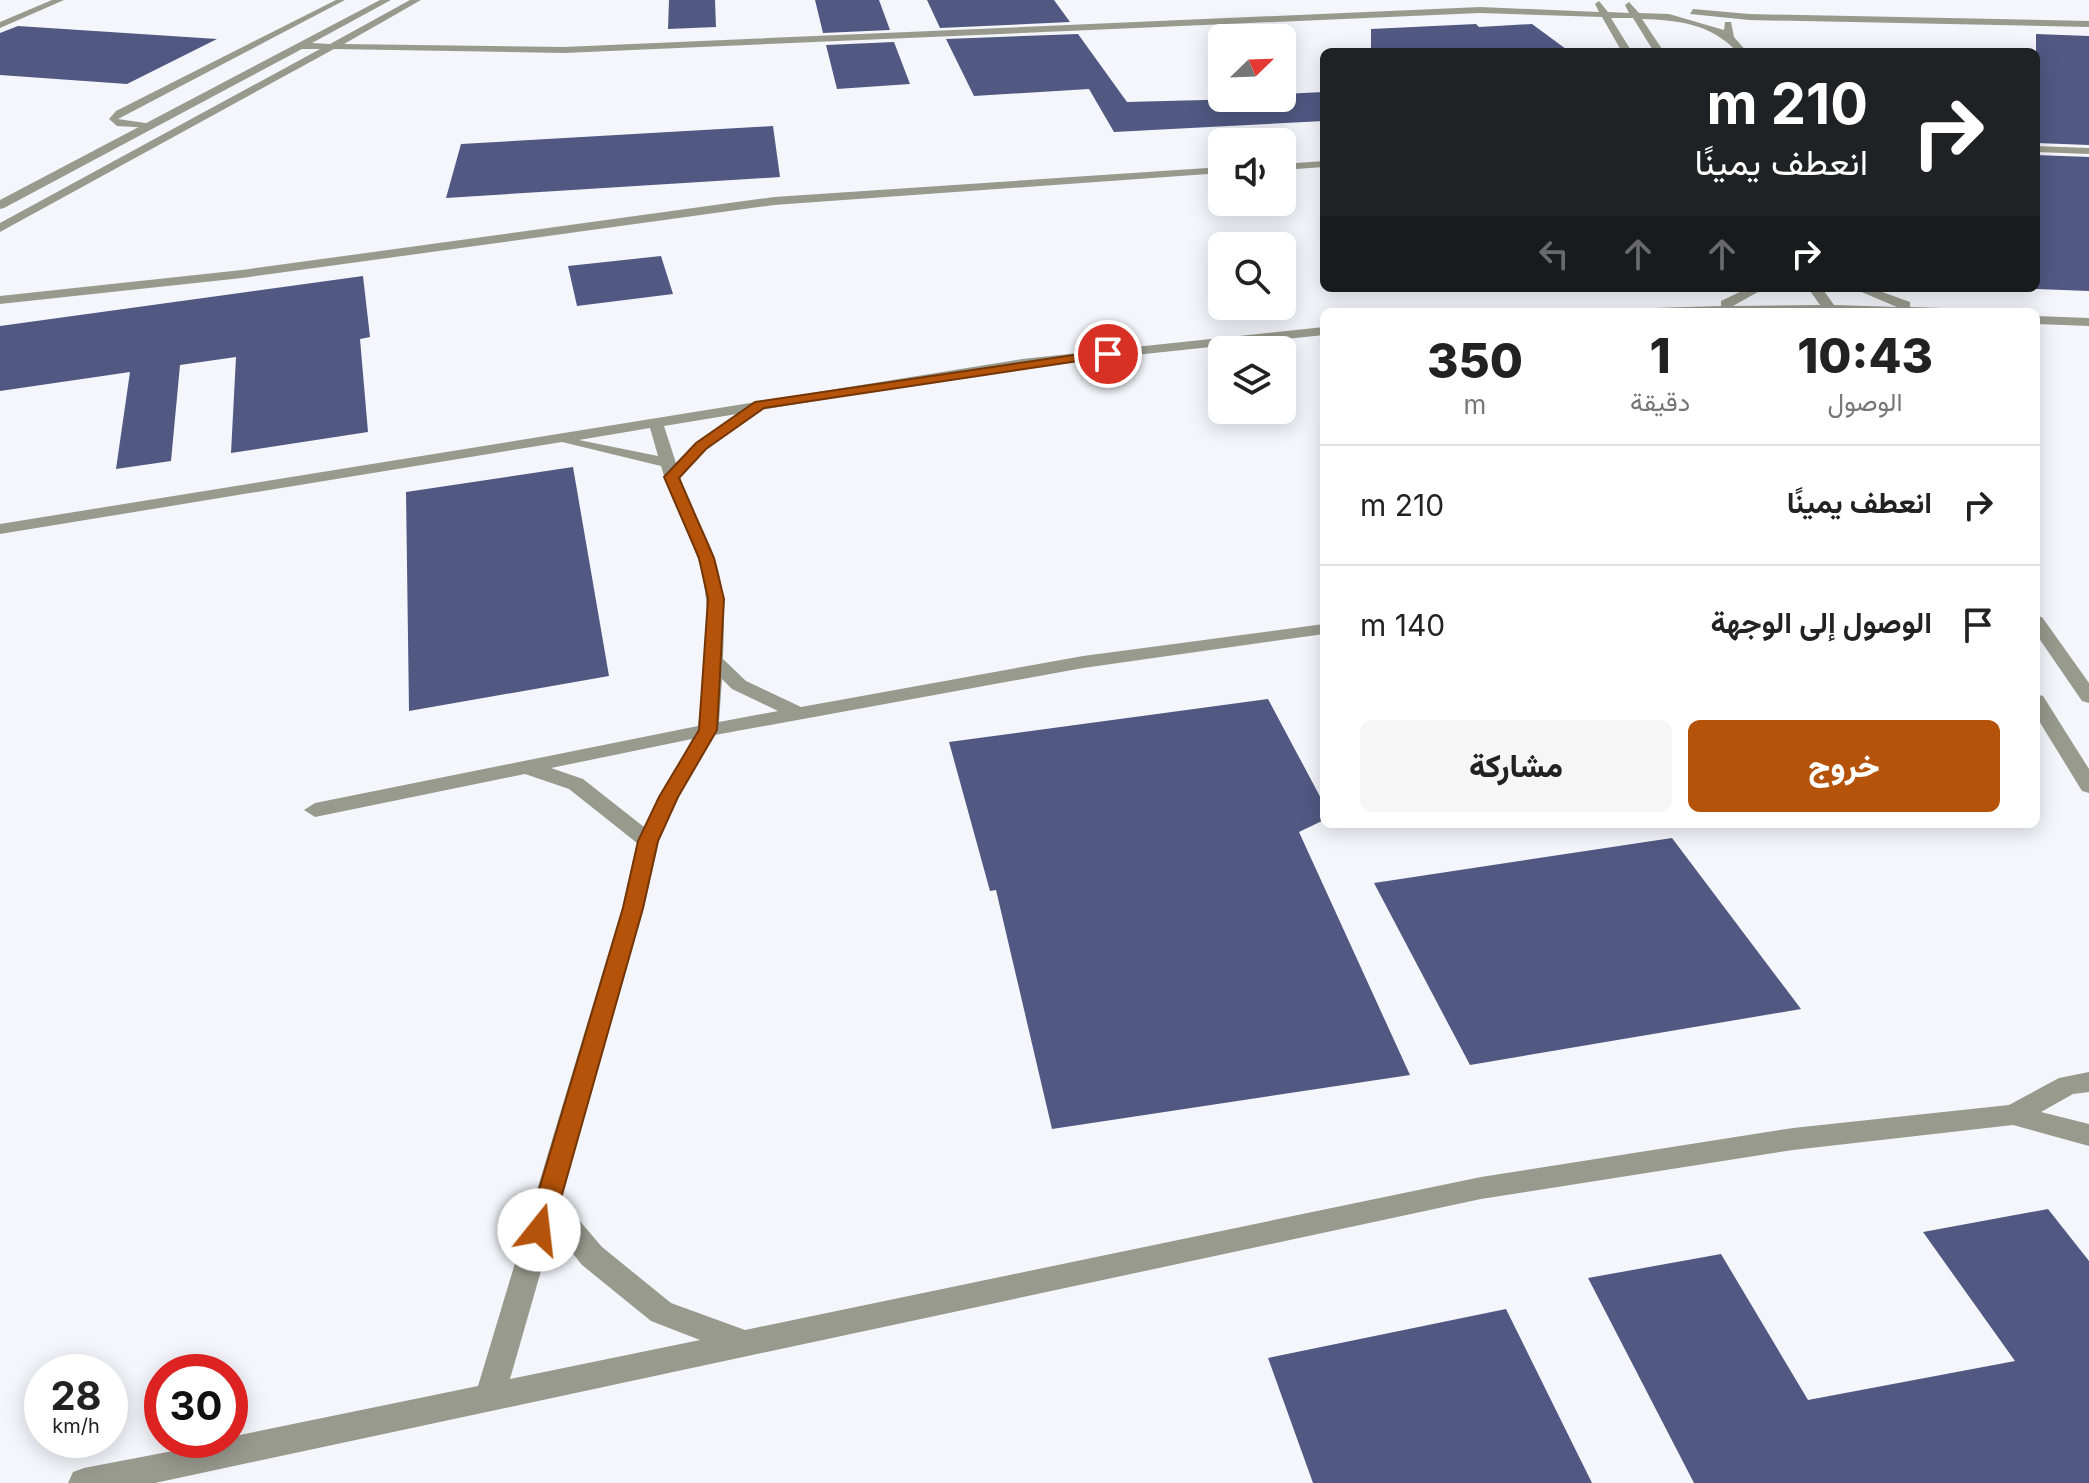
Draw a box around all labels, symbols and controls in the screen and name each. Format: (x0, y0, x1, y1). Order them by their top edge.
north arrow (1208, 24, 1296, 112)
map controls (1208, 24, 1296, 424)
text: 210 m (1706, 70, 1868, 138)
icon: right (1896, 80, 2000, 184)
button: sound (1208, 128, 1296, 216)
text: انعطف يمينًا (1694, 140, 1868, 184)
button: search (1208, 232, 1296, 320)
icon: left (1532, 232, 1576, 276)
icon: ahead (1616, 232, 1660, 276)
icon: ahead (1700, 232, 1744, 276)
icon: right (1784, 232, 1828, 276)
pin (1074, 320, 1142, 388)
text: 1 (1649, 326, 1671, 385)
text: 10:43 (1797, 326, 1933, 385)
text: 350 (1427, 331, 1523, 390)
icon: arrive (1086, 332, 1130, 376)
button: layers (1208, 336, 1296, 424)
text: دقيقة (1630, 386, 1690, 417)
text: الوصول (1828, 386, 1903, 417)
text: m (1464, 389, 1486, 420)
icon: right (1956, 483, 2000, 527)
text: انعطف يمينًا (1787, 484, 1932, 520)
text: 210 m (1360, 487, 1444, 523)
icon: arrive (1956, 603, 2000, 647)
text: الوصول إلى الوجهة (1710, 604, 1932, 640)
text: 140 m (1360, 607, 1445, 643)
button: مشاركة (1360, 720, 1672, 812)
button: خروج (1688, 720, 2000, 812)
position arrow (497, 1188, 581, 1272)
speed limit sign: 30 (144, 1354, 248, 1458)
text: 28 (50, 1371, 102, 1420)
text: km/h (52, 1414, 100, 1438)

